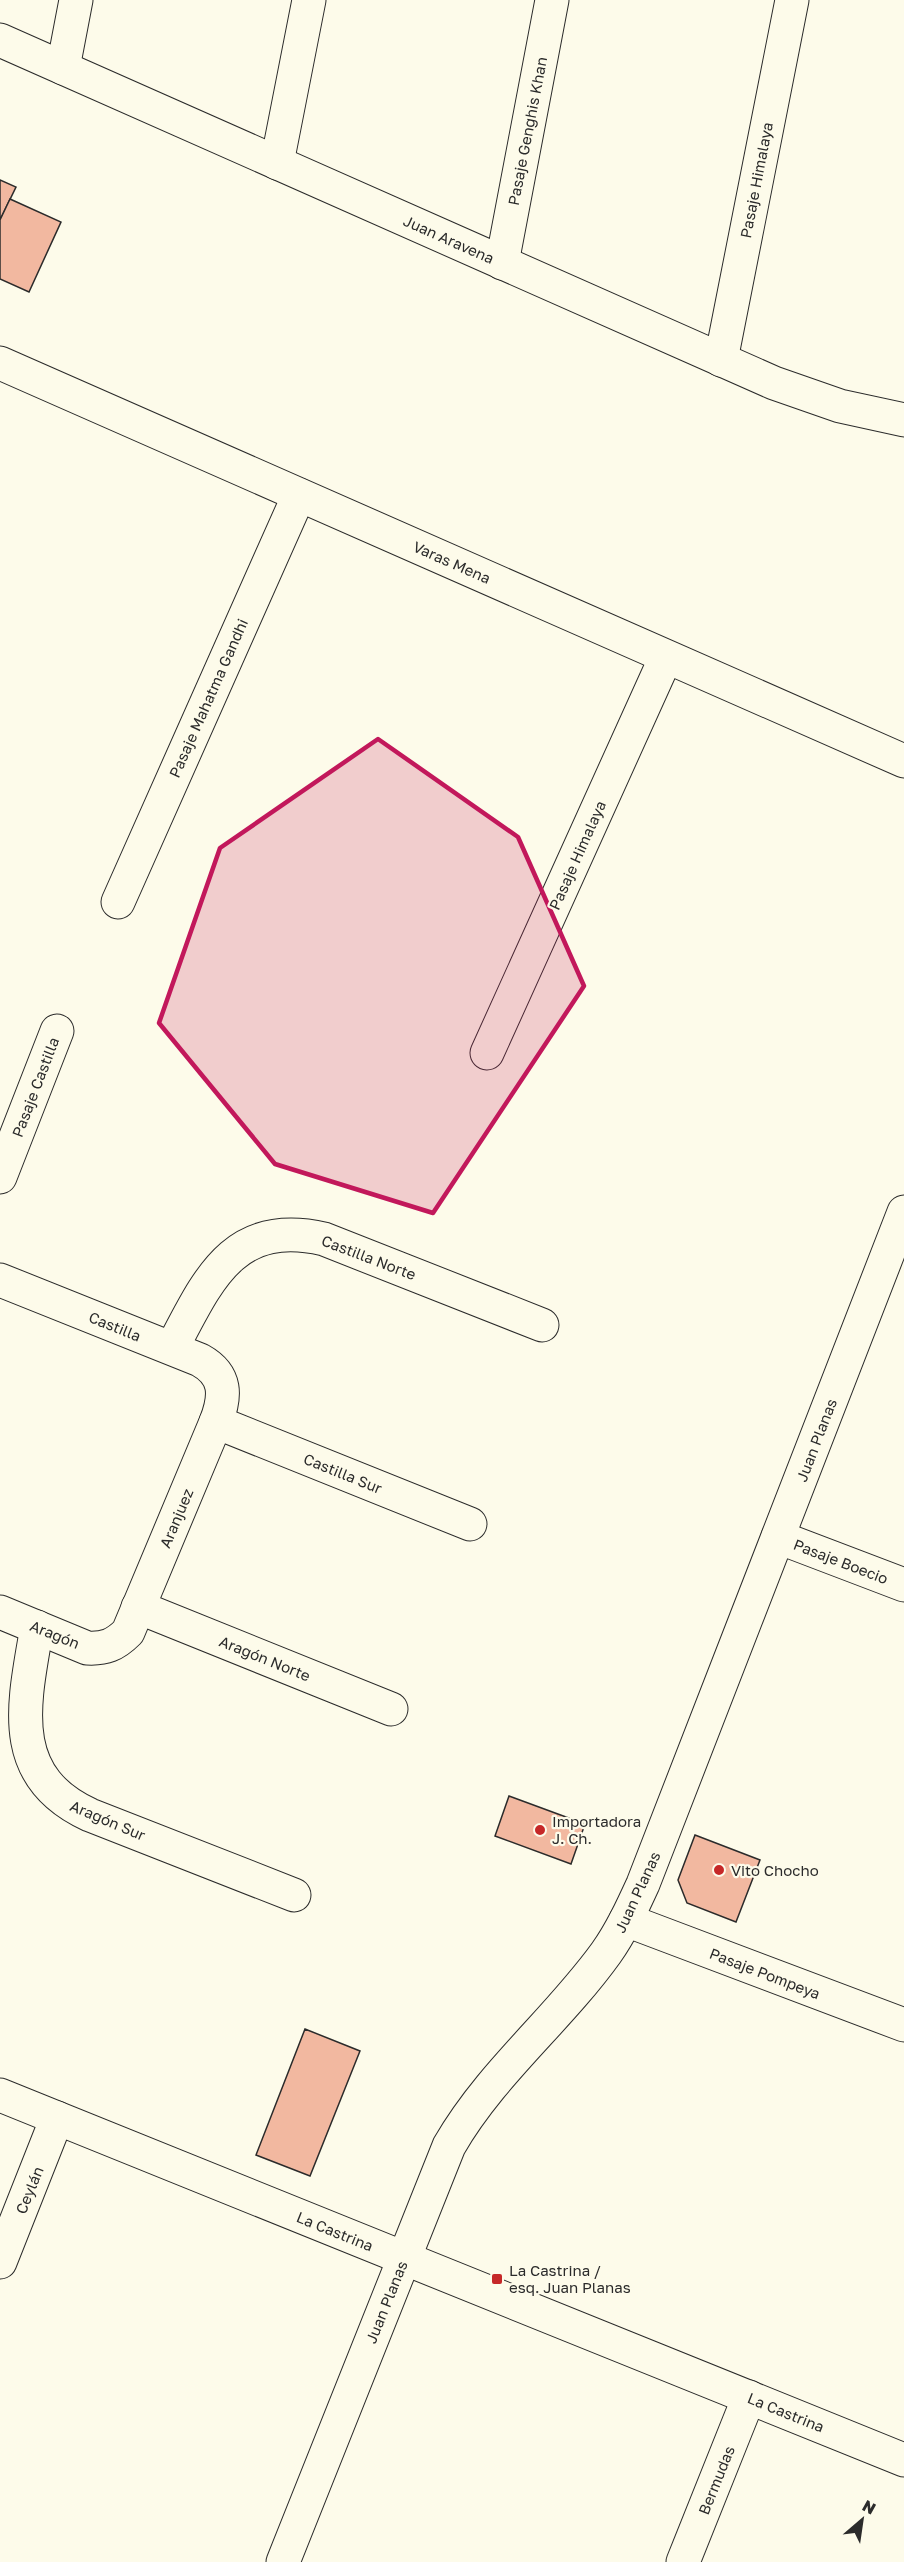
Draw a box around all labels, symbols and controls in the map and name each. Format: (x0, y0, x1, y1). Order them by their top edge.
street label: Pasaje Genghis Khan (504, 55, 550, 207)
street label: Pasaje Himalaya (736, 121, 776, 239)
street label: Juan Aravena (401, 211, 497, 267)
street label: Varas Mena (411, 537, 493, 587)
street label: Pasaje Mahatma Gandhi (165, 616, 251, 780)
street label: Pasaje Himalaya (545, 798, 609, 912)
street label: Pasaje Castilla (8, 1034, 62, 1140)
street label: Castilla Norte (319, 1231, 419, 1283)
street label: Castilla (86, 1307, 144, 1345)
street label: Juan Planas (792, 1396, 840, 1484)
street label: Castilla Sur (301, 1449, 385, 1497)
street label: Aranjuez (155, 1485, 197, 1550)
street label: Pasaje Boecio (791, 1535, 891, 1587)
street label: Aragón (28, 1616, 82, 1652)
street label: Aragón Norte (217, 1632, 313, 1685)
street label: Aragón Sur (68, 1796, 148, 1844)
place label: Importadora J. Ch. (552, 1812, 641, 1847)
marker: Importadora J. Ch. (533, 1823, 547, 1837)
street label: Juan Planas (610, 1848, 664, 1936)
place label: Vito Chocho (731, 1861, 819, 1879)
marker: Vito Chocho (712, 1863, 726, 1877)
street label: Pasaje Pompeya (707, 1944, 823, 2002)
street label: Ceylán (11, 2164, 47, 2216)
street label: La Castrina (294, 2207, 376, 2255)
street label: Juan Planas (361, 2258, 411, 2346)
place label: La Castrina / esq. Juan Planas (509, 2261, 631, 2296)
marker: La Castrina / esq. Juan Planas (490, 2272, 504, 2286)
street label: La Castrina (745, 2388, 827, 2436)
street label: Bermudas (694, 2443, 738, 2517)
north arrow (832, 2490, 892, 2550)
text: N (859, 2495, 879, 2519)

